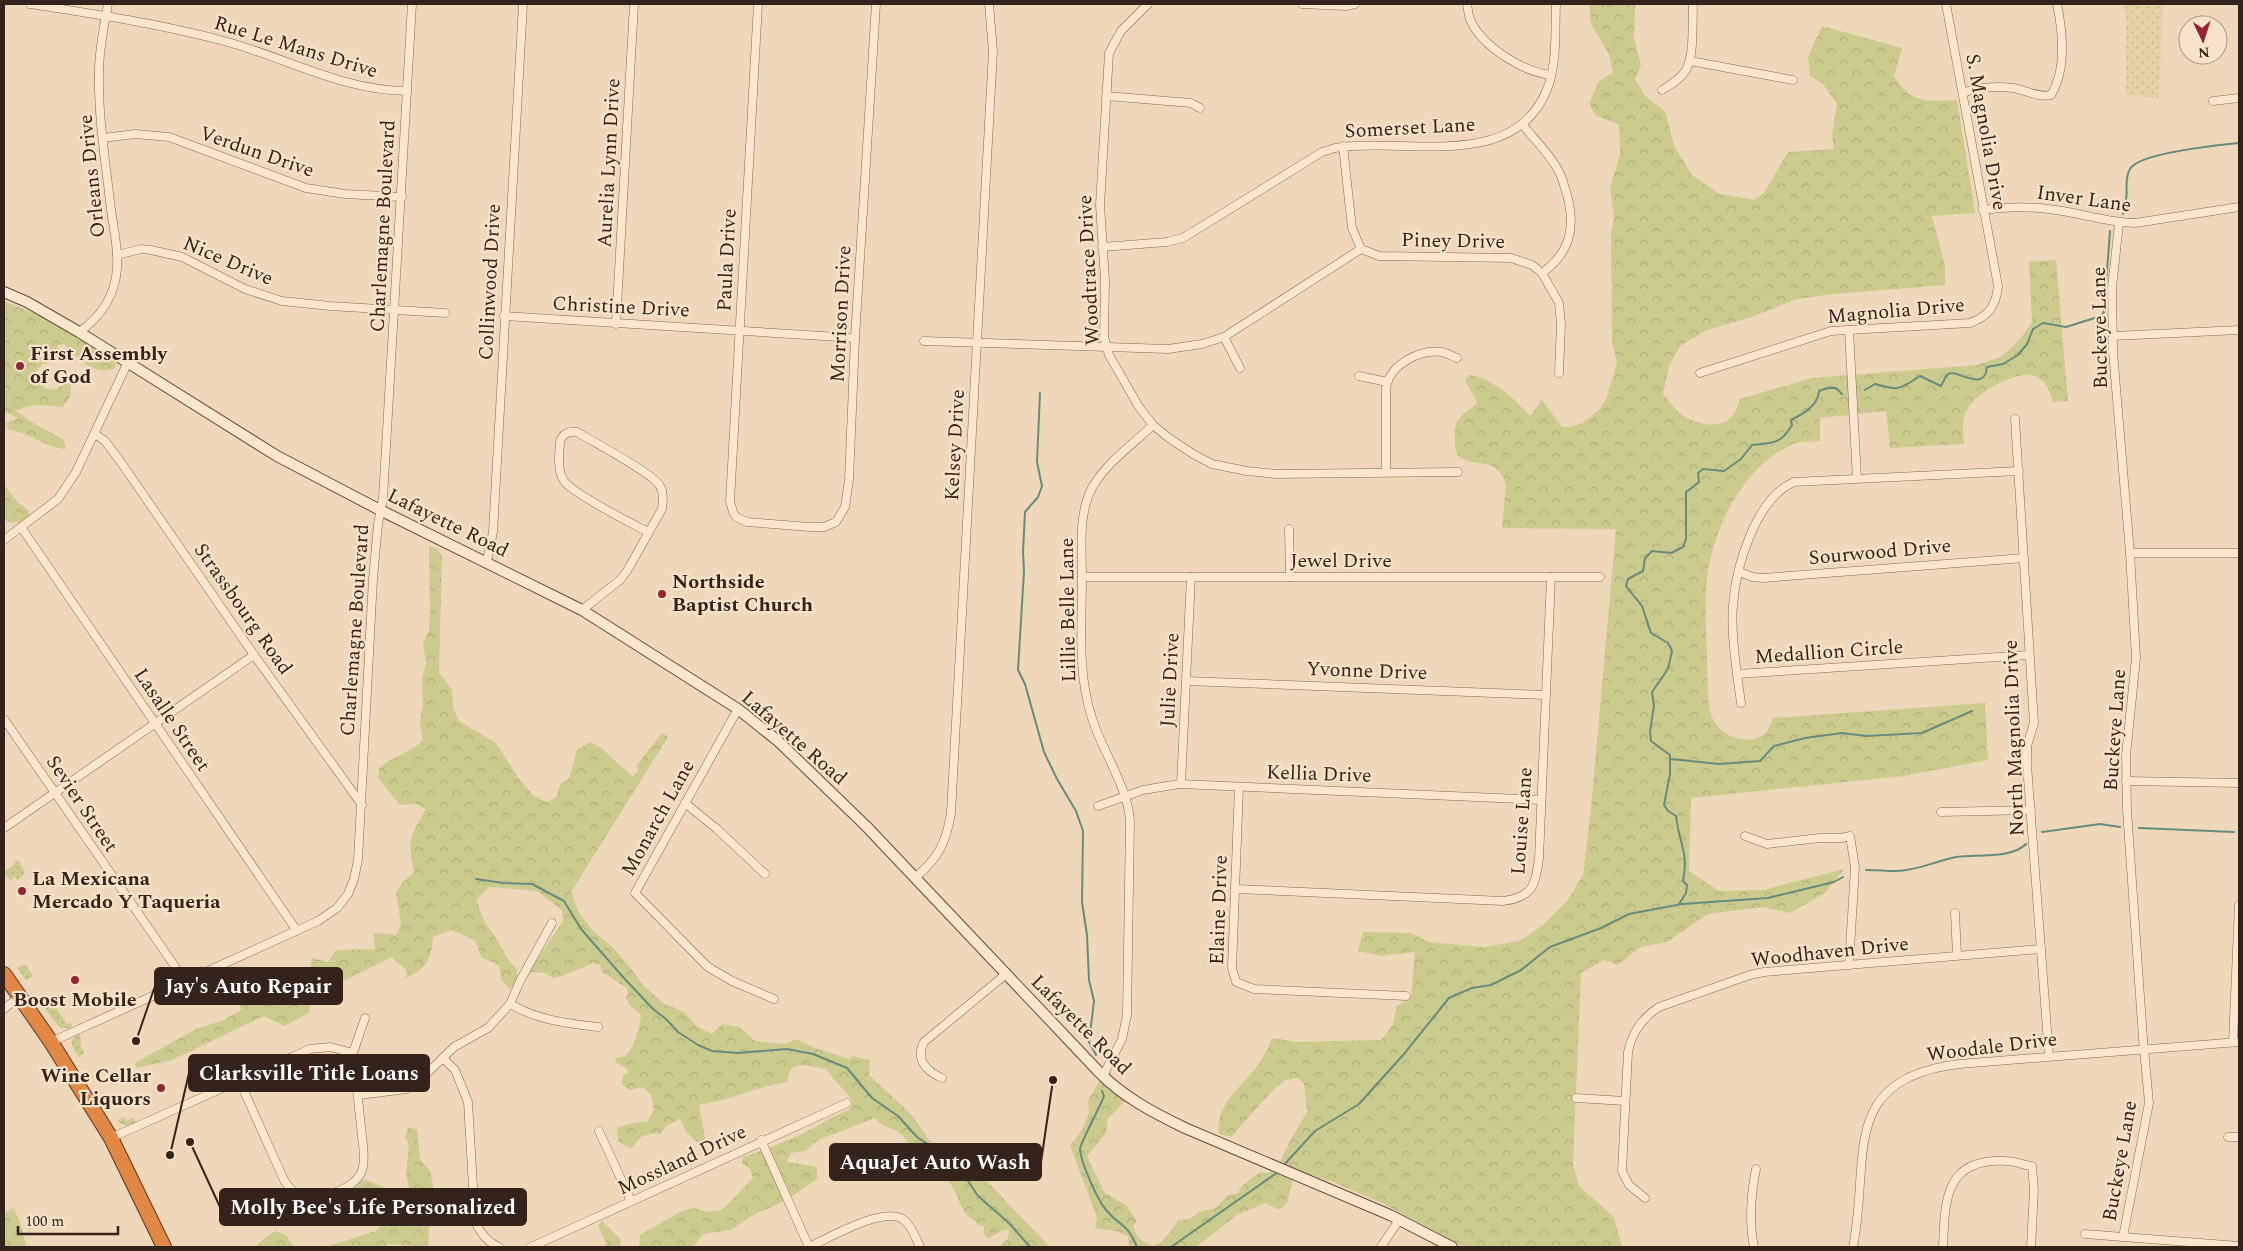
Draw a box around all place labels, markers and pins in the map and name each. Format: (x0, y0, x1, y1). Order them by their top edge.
place label: First Assembly of God (30, 339, 169, 392)
marker: First Assembly of God (14, 360, 26, 372)
place label: Northside Baptist Church (672, 567, 813, 620)
marker: Northside Baptist Church (656, 588, 668, 600)
place label: La Mexicana Mercado Y Taqueria (32, 864, 221, 917)
marker: La Mexicana Mercado Y Taqueria (16, 885, 28, 897)
callout: Jay's Auto Repair (155, 968, 342, 1004)
marker: Boost Mobile (69, 974, 81, 986)
place label: Boost Mobile (13, 985, 137, 1015)
callout: Clarksville Title Loans (189, 1055, 429, 1091)
place label: Wine Cellar Liquors (40, 1061, 151, 1114)
marker: Wine Cellar Liquors (155, 1082, 167, 1094)
callout: AquaJet Auto Wash (830, 1144, 1041, 1180)
callout: Molly Bee's Life Personalized (220, 1189, 526, 1225)

